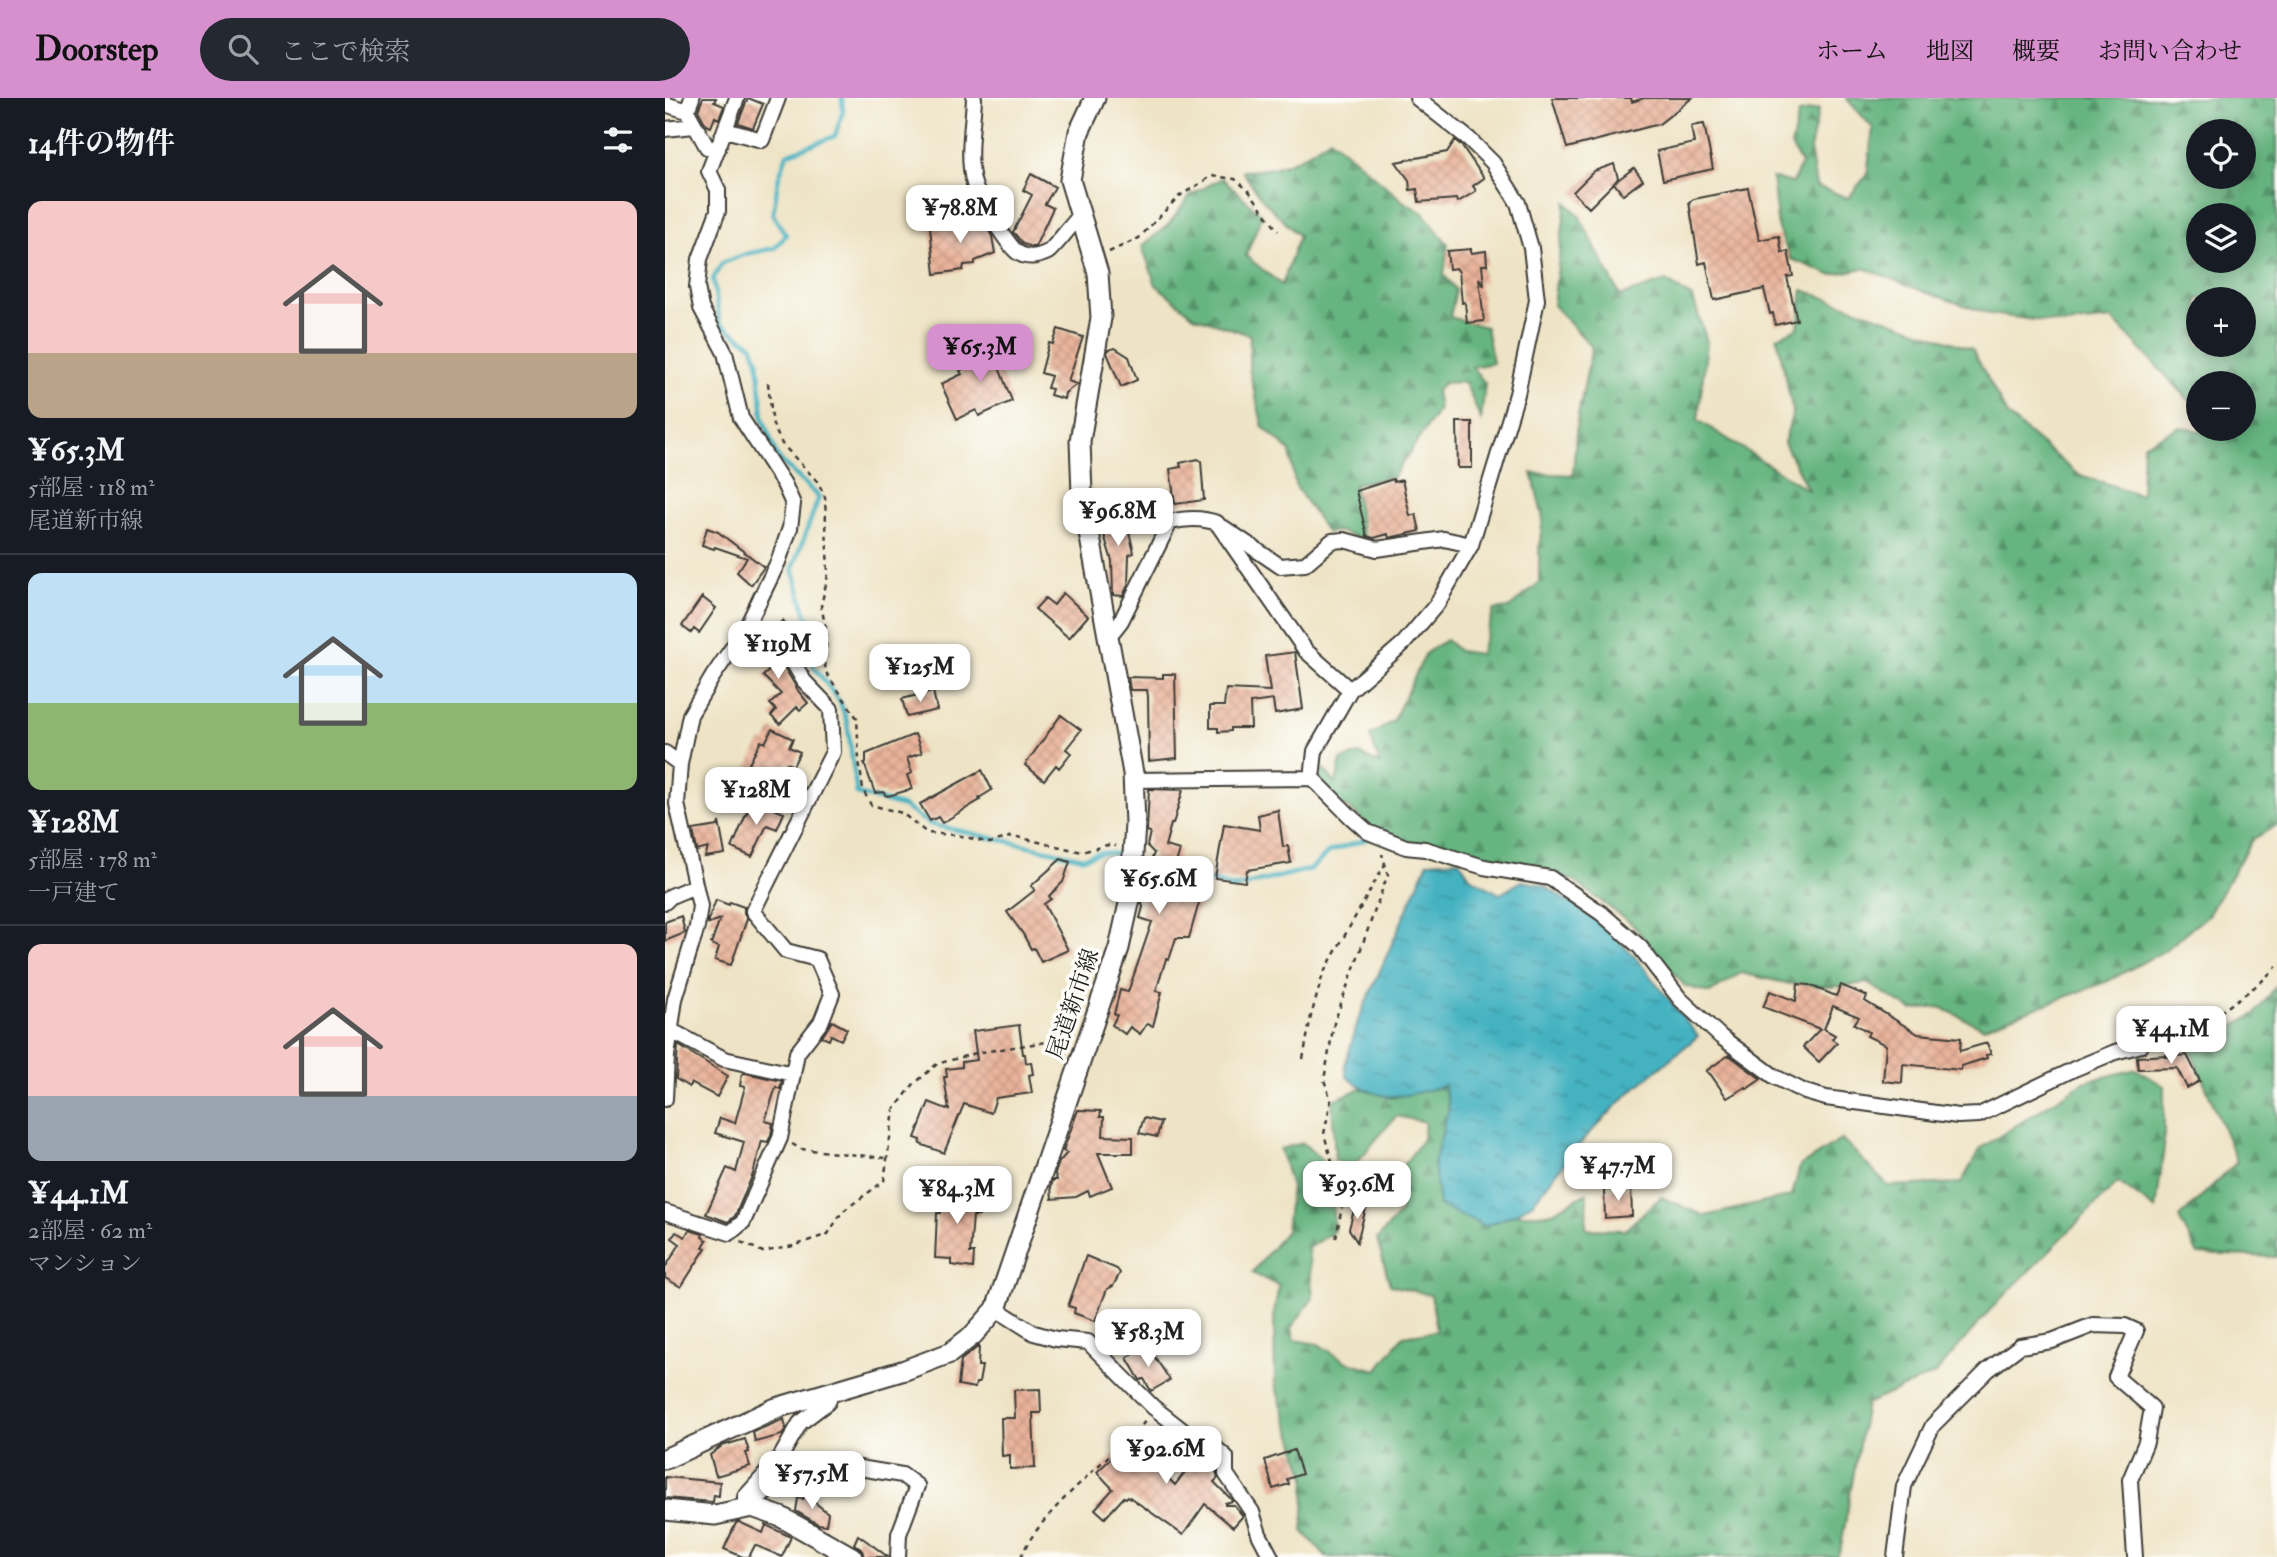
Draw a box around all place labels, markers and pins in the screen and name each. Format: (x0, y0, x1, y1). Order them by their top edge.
pin: ¥78.8M (903, 186, 1017, 245)
pin: ¥65.3M (923, 324, 1037, 384)
pin: ¥96.8M (1061, 489, 1175, 548)
pin: ¥119M (729, 622, 827, 681)
pin: ¥125M (871, 644, 969, 704)
pin: ¥128M (707, 768, 805, 827)
pin: ¥65.6M (1102, 856, 1216, 916)
pin: ¥44.1M (2114, 1006, 2228, 1066)
pin: ¥47.7M (1561, 1144, 1675, 1203)
pin: ¥93.6M (1300, 1162, 1414, 1221)
pin: ¥84.3M (900, 1166, 1014, 1226)
pin: ¥58.3M (1091, 1310, 1205, 1369)
pin: ¥92.6M (1109, 1426, 1223, 1486)
pin: ¥57.5M (755, 1452, 869, 1511)

